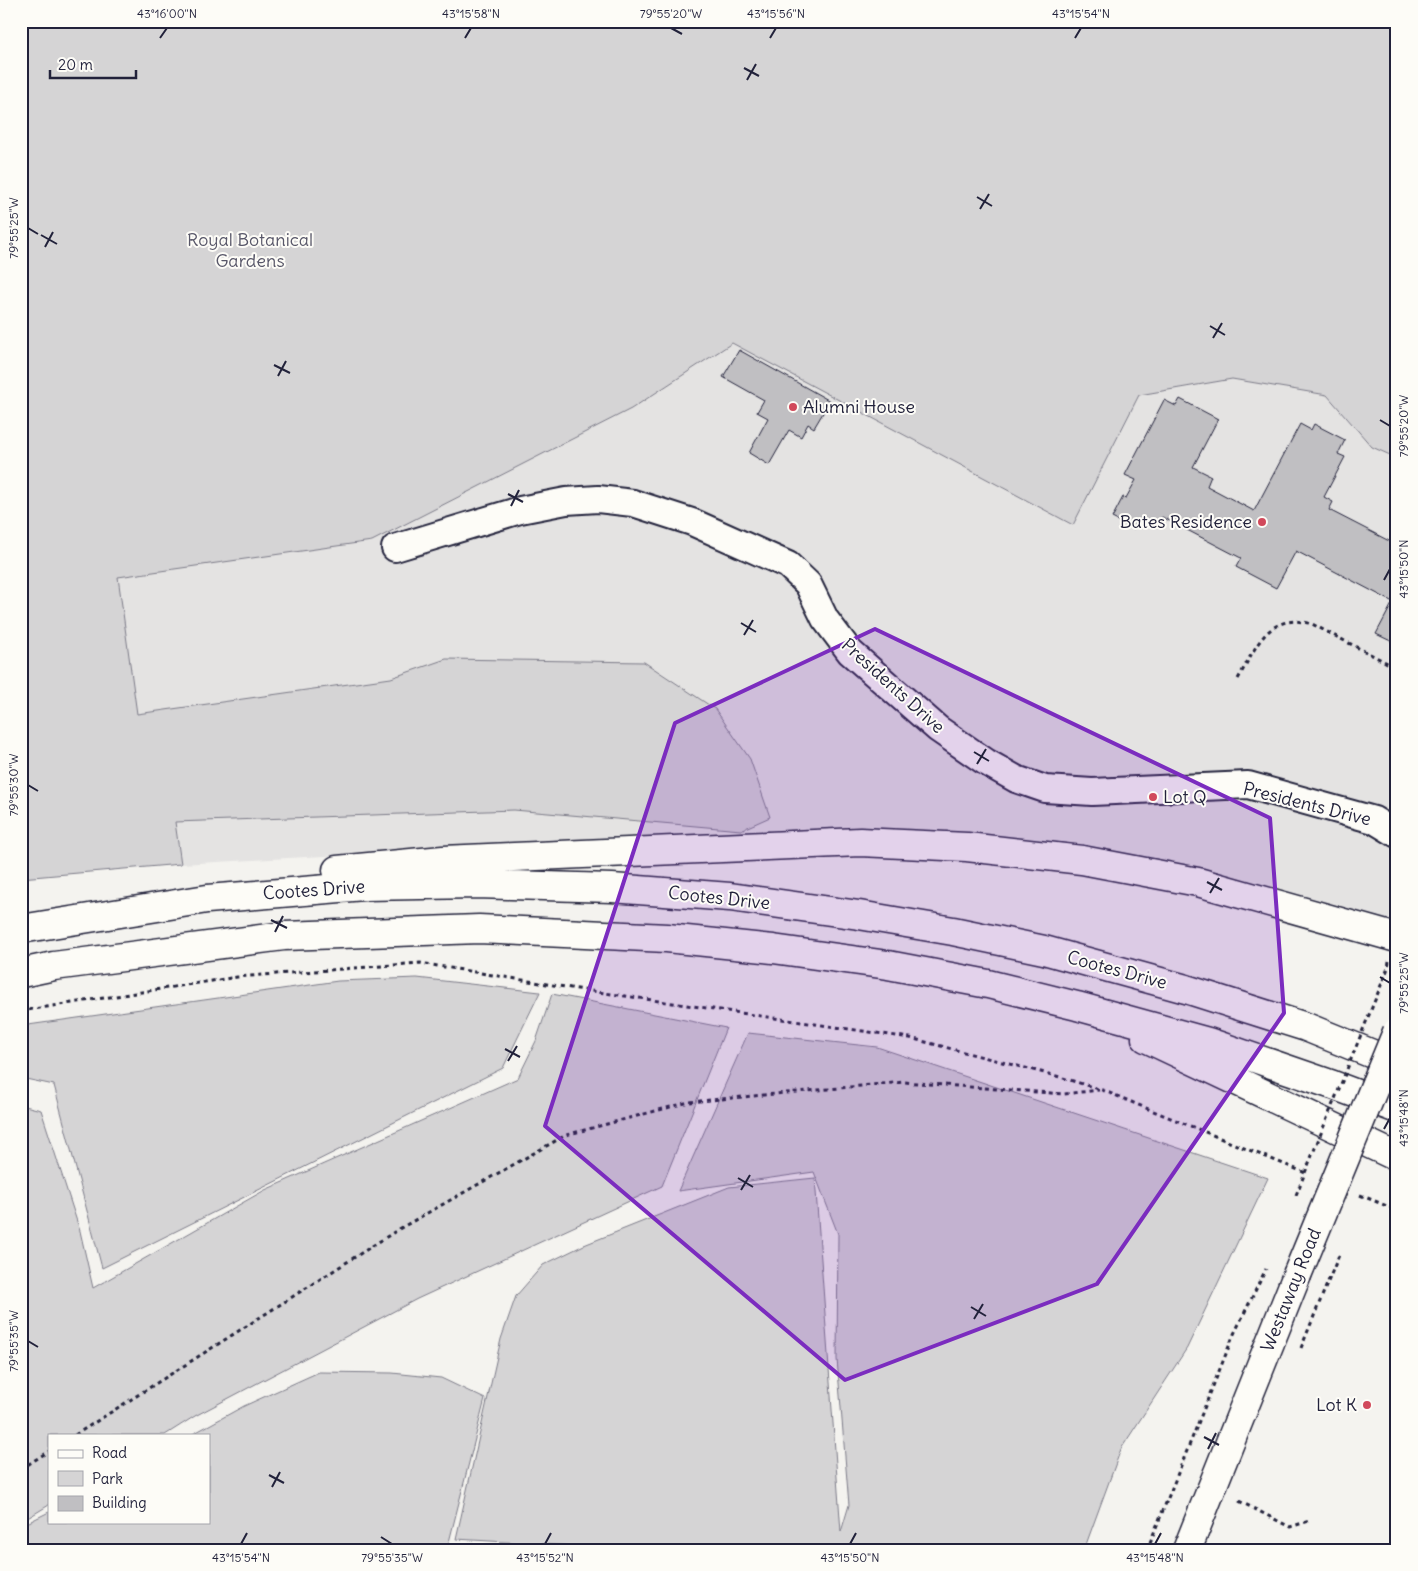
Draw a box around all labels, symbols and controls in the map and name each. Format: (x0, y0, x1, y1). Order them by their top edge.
text: 43°16'00"N (137, 6, 197, 21)
text: 43°15'58"N (442, 6, 500, 21)
text: 79°55'20"W (640, 6, 702, 21)
text: 43°15'56"N (747, 6, 805, 21)
text: 43°15'54"N (1052, 6, 1110, 21)
scale bar (50, 48, 136, 80)
text: 20 m (58, 55, 93, 74)
text: 79°55'25"W (6, 197, 21, 259)
park label: Royal Botanical Gardens (187, 228, 313, 272)
place label: Alumni House (803, 395, 915, 418)
text: 79°55'20"W (1396, 395, 1411, 457)
marker: Alumni House (787, 401, 799, 413)
place label: Bates Residence (1120, 510, 1252, 533)
marker: Bates Residence (1256, 516, 1268, 528)
text: 43°15'50"N (1396, 540, 1411, 598)
street label: Presidents Drive (837, 633, 950, 738)
text: 79°55'30"W (6, 754, 21, 816)
street label: Presidents Drive (1241, 776, 1374, 831)
place label: Lot Q (1163, 785, 1207, 808)
marker: Lot Q (1147, 791, 1159, 803)
street label: Cootes Drive (262, 874, 366, 905)
street label: Cootes Drive (667, 881, 771, 914)
street label: Cootes Drive (1065, 945, 1170, 994)
text: 79°55'25"W (1396, 952, 1411, 1014)
text: 43°15'48"N (1396, 1089, 1411, 1147)
street label: Westaway Road (1255, 1224, 1326, 1355)
text: 79°55'35"W (6, 1310, 21, 1372)
place label: Lot K (1316, 1393, 1357, 1416)
marker: Lot K (1361, 1399, 1373, 1411)
legend (48, 1434, 210, 1524)
text: Road (92, 1443, 127, 1462)
text: Park (92, 1469, 123, 1488)
text: Building (92, 1493, 147, 1512)
text: 43°15'54"N (212, 1550, 270, 1565)
text: 79°55'35"W (361, 1550, 423, 1565)
text: 43°15'52"N (516, 1550, 574, 1565)
text: 43°15'50"N (821, 1550, 879, 1565)
text: 43°15'48"N (1126, 1550, 1184, 1565)

